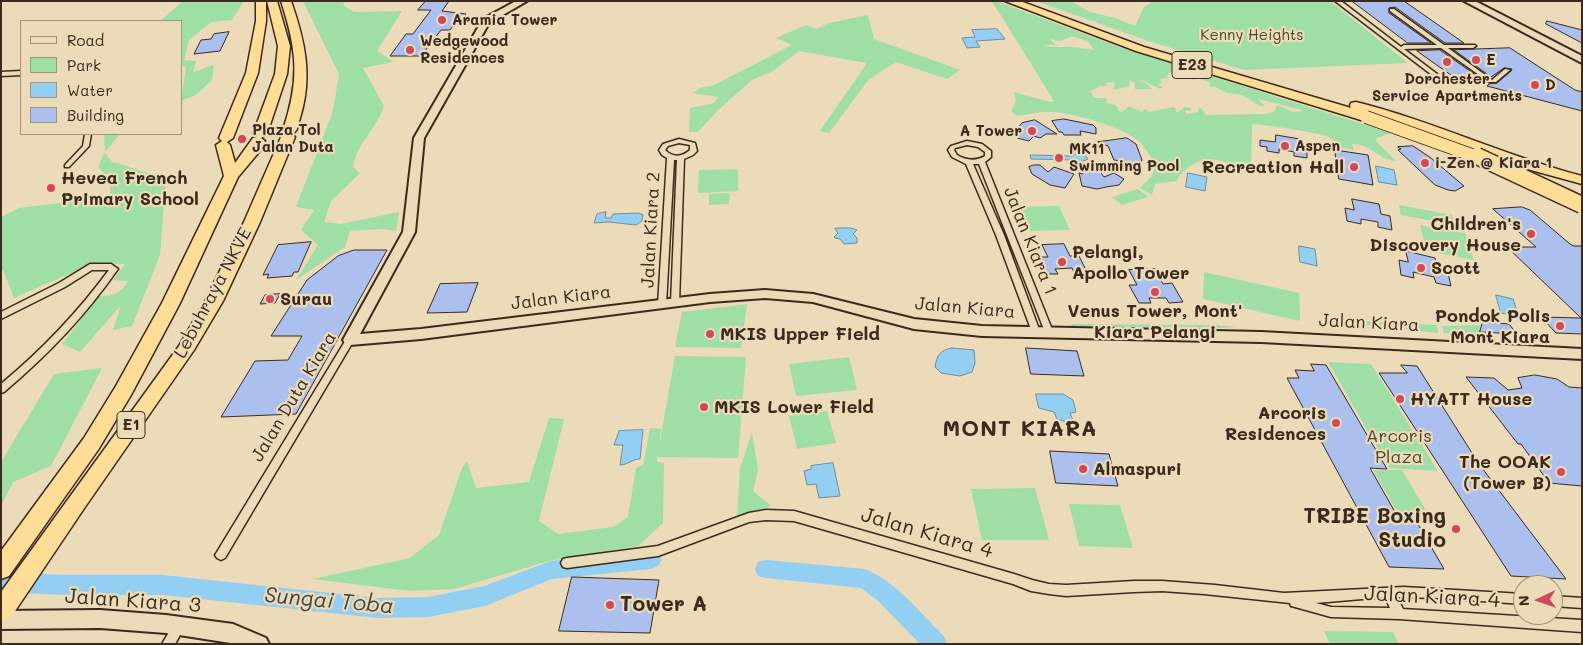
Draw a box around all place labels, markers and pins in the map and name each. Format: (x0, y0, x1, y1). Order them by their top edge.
place label: Aramia Tower (452, 11, 557, 29)
marker: Aramia Tower (436, 14, 448, 26)
place label: Wedgewood Residences (420, 32, 508, 67)
marker: Wedgewood Residences (404, 44, 416, 56)
place label: E (1486, 51, 1496, 69)
marker: E (1470, 54, 1482, 66)
marker: Dorchester Service Apartments (1441, 56, 1453, 68)
place label: Dorchester Service Apartments (1372, 70, 1522, 105)
place label: D (1545, 76, 1556, 94)
marker: D (1529, 79, 1541, 91)
place label: Plaza Tol Jalan Duta (252, 121, 334, 156)
place label: A Tower (960, 122, 1022, 140)
marker: A Tower (1026, 125, 1038, 137)
marker: Plaza Tol Jalan Duta (236, 133, 248, 145)
place label: Aspen (1295, 137, 1340, 155)
place label: MK11 Swimming Pool (1069, 140, 1179, 175)
marker: Aspen (1279, 140, 1291, 152)
marker: MK11 Swimming Pool (1053, 152, 1065, 164)
place label: i-Zen @ Kiara 1 (1435, 154, 1552, 172)
place label: Recreation Hall (1202, 156, 1344, 178)
marker: i-Zen @ Kiara 1 (1419, 157, 1431, 169)
marker: Recreation Hall (1348, 161, 1360, 173)
place label: Hevea French Primary School (61, 167, 199, 210)
marker: Hevea French Primary School (45, 182, 57, 194)
place label: Children's Discovery House (1370, 213, 1521, 255)
marker: Children's Discovery House (1525, 228, 1537, 240)
place label: Pelangi, Apollo Tower (1072, 241, 1189, 284)
marker: Pelangi, Apollo Tower (1056, 256, 1068, 268)
place label: Scott (1431, 257, 1480, 279)
marker: Scott (1415, 262, 1427, 274)
marker: Venus Tower, Mont' Kiara Pelangi (1149, 286, 1161, 298)
place label: Surau (280, 288, 332, 310)
marker: Surau (264, 293, 276, 305)
place label: Venus Tower, Mont' Kiara Pelangi (1068, 300, 1242, 342)
place label: Pondok Polis Mont Kiara (1435, 305, 1550, 348)
marker: Pondok Polis Mont Kiara (1554, 320, 1566, 332)
place label: MKIS Upper Field (720, 323, 880, 345)
marker: MKIS Upper Field (704, 328, 716, 340)
place label: HYATT House (1410, 388, 1532, 410)
marker: HYATT House (1394, 393, 1406, 405)
place label: MKIS Lower Field (714, 396, 874, 418)
marker: MKIS Lower Field (698, 401, 710, 413)
place label: Arcoris Residences (1225, 402, 1326, 444)
marker: Arcoris Residences (1330, 417, 1342, 429)
place label: The OOAK (Tower B) (1459, 451, 1551, 494)
place label: Almaspuri (1093, 458, 1182, 480)
marker: Almaspuri (1077, 463, 1089, 475)
marker: The OOAK (Tower B) (1555, 466, 1567, 478)
place label: TRIBE Boxing Studio (1304, 504, 1446, 554)
marker: TRIBE Boxing Studio (1450, 523, 1462, 535)
place label: Tower A (620, 592, 707, 618)
marker: Tower A (604, 599, 616, 611)

